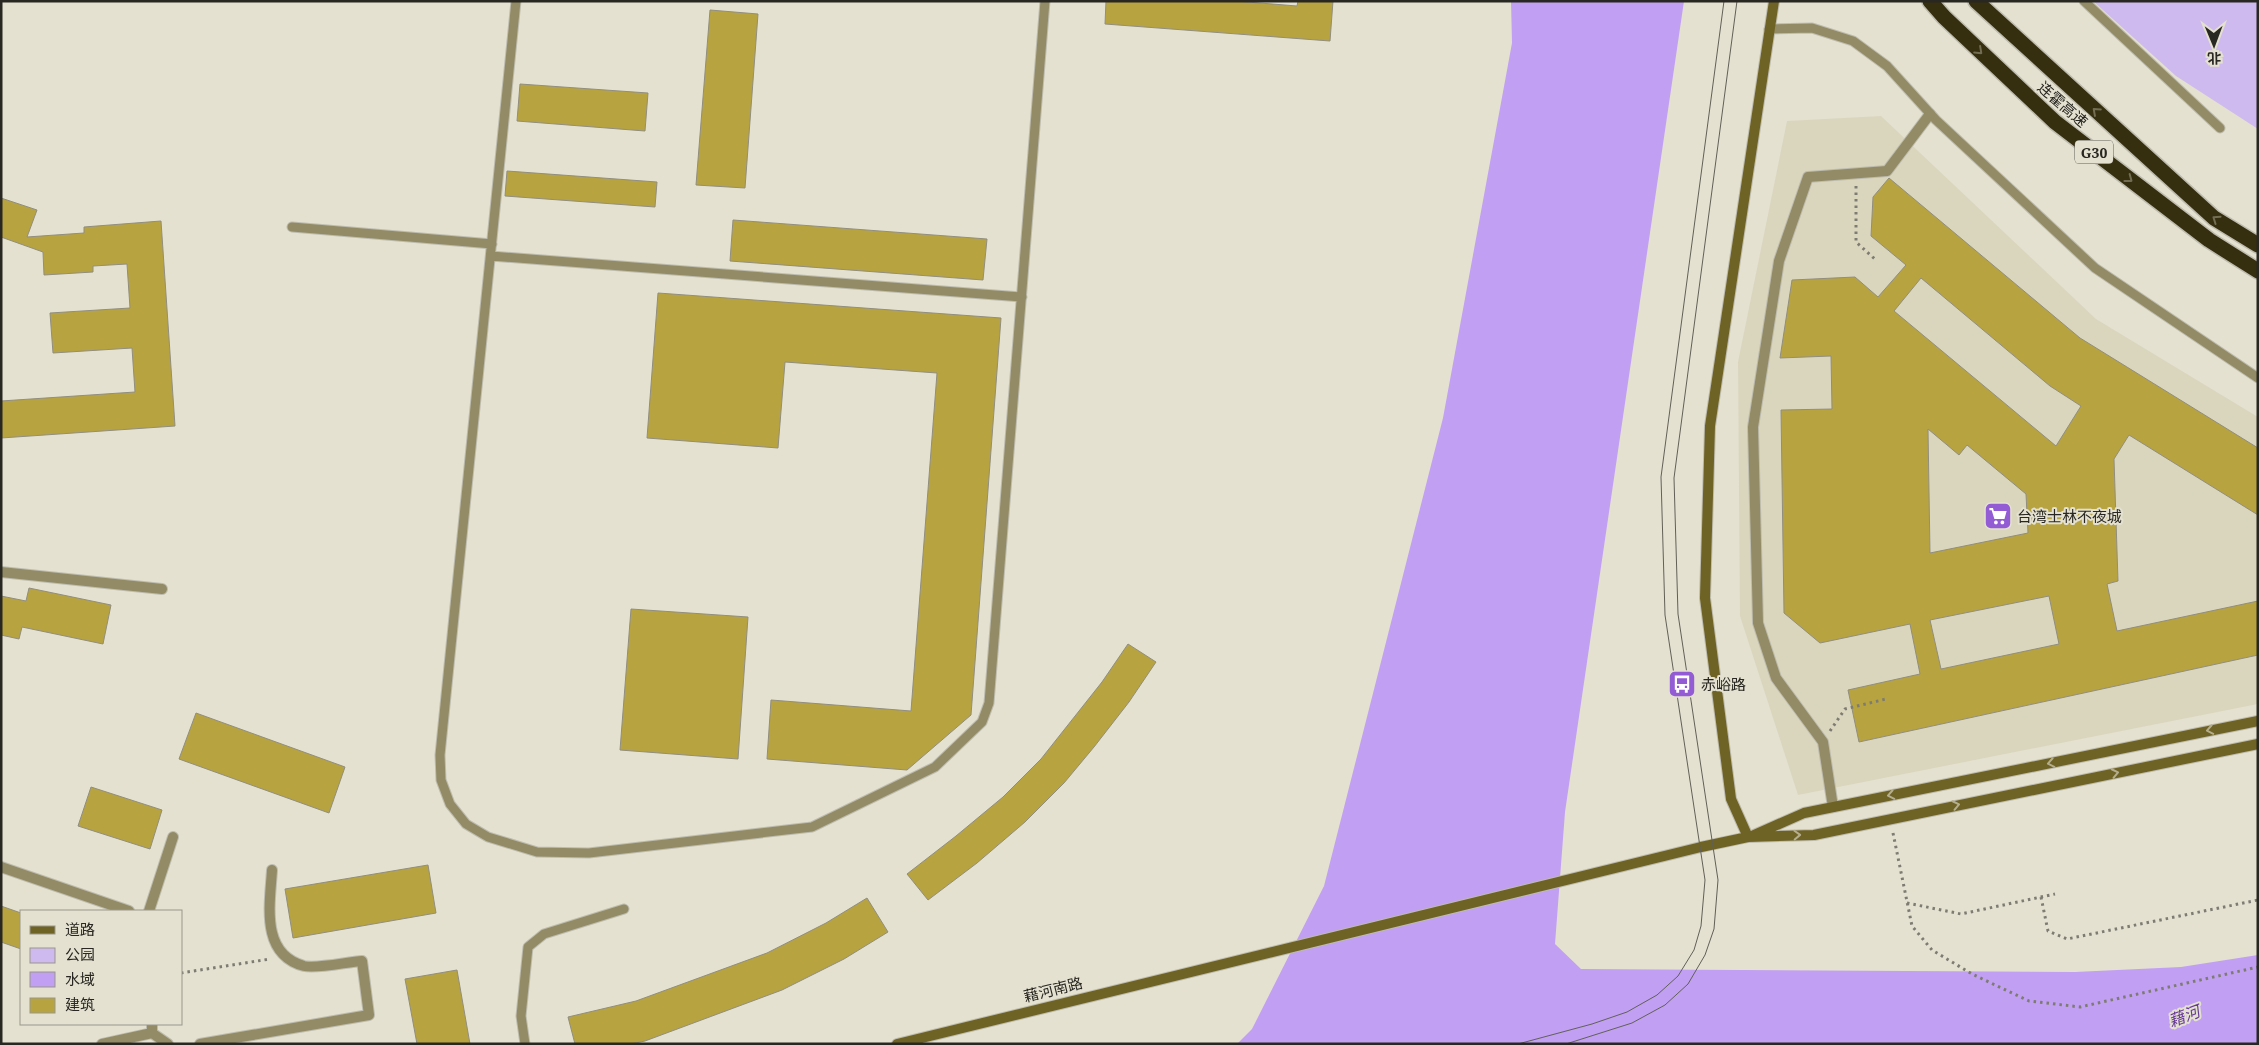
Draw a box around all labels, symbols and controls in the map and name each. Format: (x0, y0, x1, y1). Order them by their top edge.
north arrow (2189, 20, 2239, 70)
one-way arrow (1973, 45, 1982, 54)
text: 北 (2207, 49, 2221, 68)
street label: 连霍高速 (2034, 77, 2092, 131)
one-way arrow (2092, 108, 2101, 117)
road number: G30 (2075, 140, 2113, 163)
one-way arrow (2123, 173, 2133, 182)
one-way arrow (2212, 216, 2222, 225)
supermarket icon: 台湾士林不夜城 (1983, 501, 2013, 531)
place label: 台湾士林不夜城 (2017, 506, 2122, 526)
bus stop icon: 赤峪路 (1667, 669, 1697, 699)
place label: 赤峪路 (1701, 674, 1746, 694)
one-way arrow (2206, 725, 2214, 735)
one-way arrow (2046, 757, 2055, 767)
one-way arrow (2111, 768, 2120, 779)
one-way arrow (1887, 789, 1896, 800)
one-way arrow (1952, 801, 1961, 811)
one-way arrow (1793, 830, 1801, 841)
legend (20, 910, 182, 1025)
text: 道路 (65, 919, 95, 939)
text: 公园 (65, 944, 95, 964)
text: 水域 (65, 969, 95, 989)
street label: 藉河南路 (1021, 972, 1085, 1006)
text: 建筑 (65, 994, 95, 1014)
water label: 藉河 (2165, 999, 2206, 1032)

